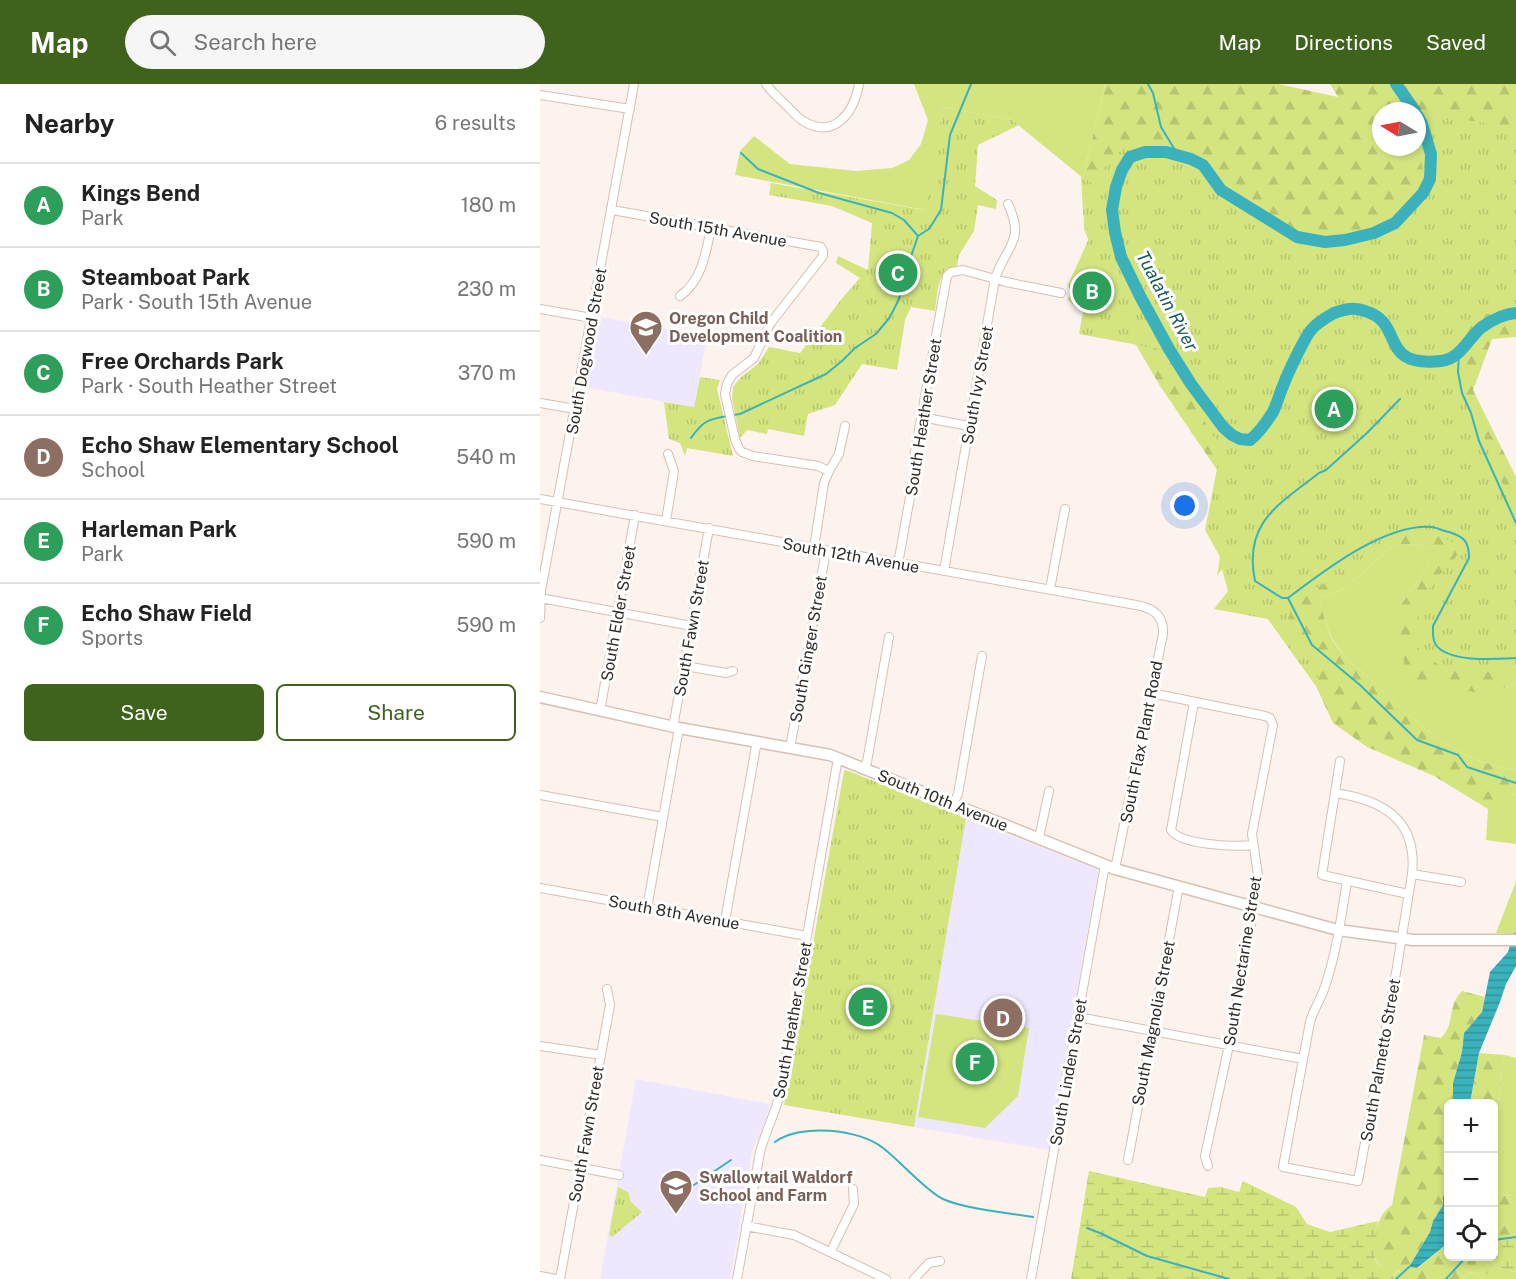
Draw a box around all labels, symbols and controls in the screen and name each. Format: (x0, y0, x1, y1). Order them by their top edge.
search box (125, 15, 545, 69)
text: Map (30, 26, 89, 59)
icon: search (146, 26, 179, 59)
text: Search here (194, 29, 317, 55)
text: Map (1219, 30, 1261, 55)
text: Directions (1294, 30, 1393, 55)
text: Saved (1426, 30, 1486, 55)
north arrow (1372, 102, 1426, 156)
text: Nearby (24, 108, 114, 139)
text: 6 results (435, 111, 516, 135)
text: Kings Bend (81, 180, 200, 206)
text: A (36, 193, 51, 217)
text: 180 m (461, 193, 516, 217)
text: Park (81, 206, 124, 230)
street label: South 15th Avenue (648, 208, 788, 251)
water label: Tualatin River (1132, 247, 1203, 355)
pin: C (878, 250, 918, 296)
text: Steamboat Park (81, 264, 250, 290)
street label: South Dogwood Street (562, 266, 611, 436)
pin: B (1072, 268, 1112, 314)
text: B (37, 277, 50, 301)
text: 230 m (457, 277, 516, 301)
text: Park · South 15th Avenue (81, 290, 312, 314)
school or university icon: Oregon Child Development Coalition (628, 309, 664, 356)
place label: Oregon Child Development Coalition (669, 309, 842, 346)
street label: South Ivy Street (958, 324, 997, 446)
street label: South Heather Street (902, 337, 945, 497)
text: Free Orchards Park (81, 348, 284, 374)
text: C (36, 361, 51, 385)
text: 370 m (458, 361, 516, 385)
text: Park · South Heather Street (81, 374, 337, 398)
pin: A (1314, 386, 1354, 432)
text: Echo Shaw Elementary School (81, 432, 399, 458)
text: D (36, 445, 51, 469)
text: 540 m (456, 445, 516, 469)
text: School (81, 458, 145, 482)
your location (1170, 491, 1199, 520)
text: Harleman Park (81, 516, 237, 542)
text: E (37, 529, 50, 553)
text: 590 m (456, 529, 516, 553)
street label: South 12th Avenue (781, 534, 921, 577)
text: Park (81, 542, 124, 566)
street label: South Elder Street (597, 543, 640, 683)
street label: South Fawn Street (670, 558, 713, 698)
street label: South Ginger Street (786, 574, 831, 724)
text: Echo Shaw Field (81, 600, 252, 626)
text: F (37, 613, 50, 637)
text: 590 m (456, 613, 516, 637)
text: Sports (81, 626, 143, 650)
street label: South Flax Plant Road (1116, 659, 1167, 825)
button: Save (24, 684, 264, 741)
button: Share (276, 684, 516, 741)
street label: South 10th Avenue (875, 766, 1011, 835)
street label: South Nectarine Street (1220, 875, 1265, 1047)
street label: South 8th Avenue (607, 892, 741, 933)
street label: South Magnolia Street (1128, 939, 1179, 1107)
street label: South Heather Street (769, 940, 816, 1100)
street label: South Palmetto Street (1357, 977, 1404, 1143)
pin: E (848, 984, 888, 1030)
pin: D (984, 996, 1022, 1040)
street label: South Linden Street (1046, 997, 1091, 1147)
pin: F (956, 1040, 994, 1084)
street label: South Fawn Street (565, 1064, 608, 1204)
map controls (1444, 1099, 1498, 1261)
button: + (1444, 1099, 1498, 1153)
button: − (1444, 1153, 1498, 1207)
school or university icon: Swallowtail Waldorf School and Farm (658, 1168, 694, 1215)
place label: Swallowtail Waldorf School and Farm (699, 1168, 853, 1205)
button: locate (1444, 1207, 1498, 1261)

